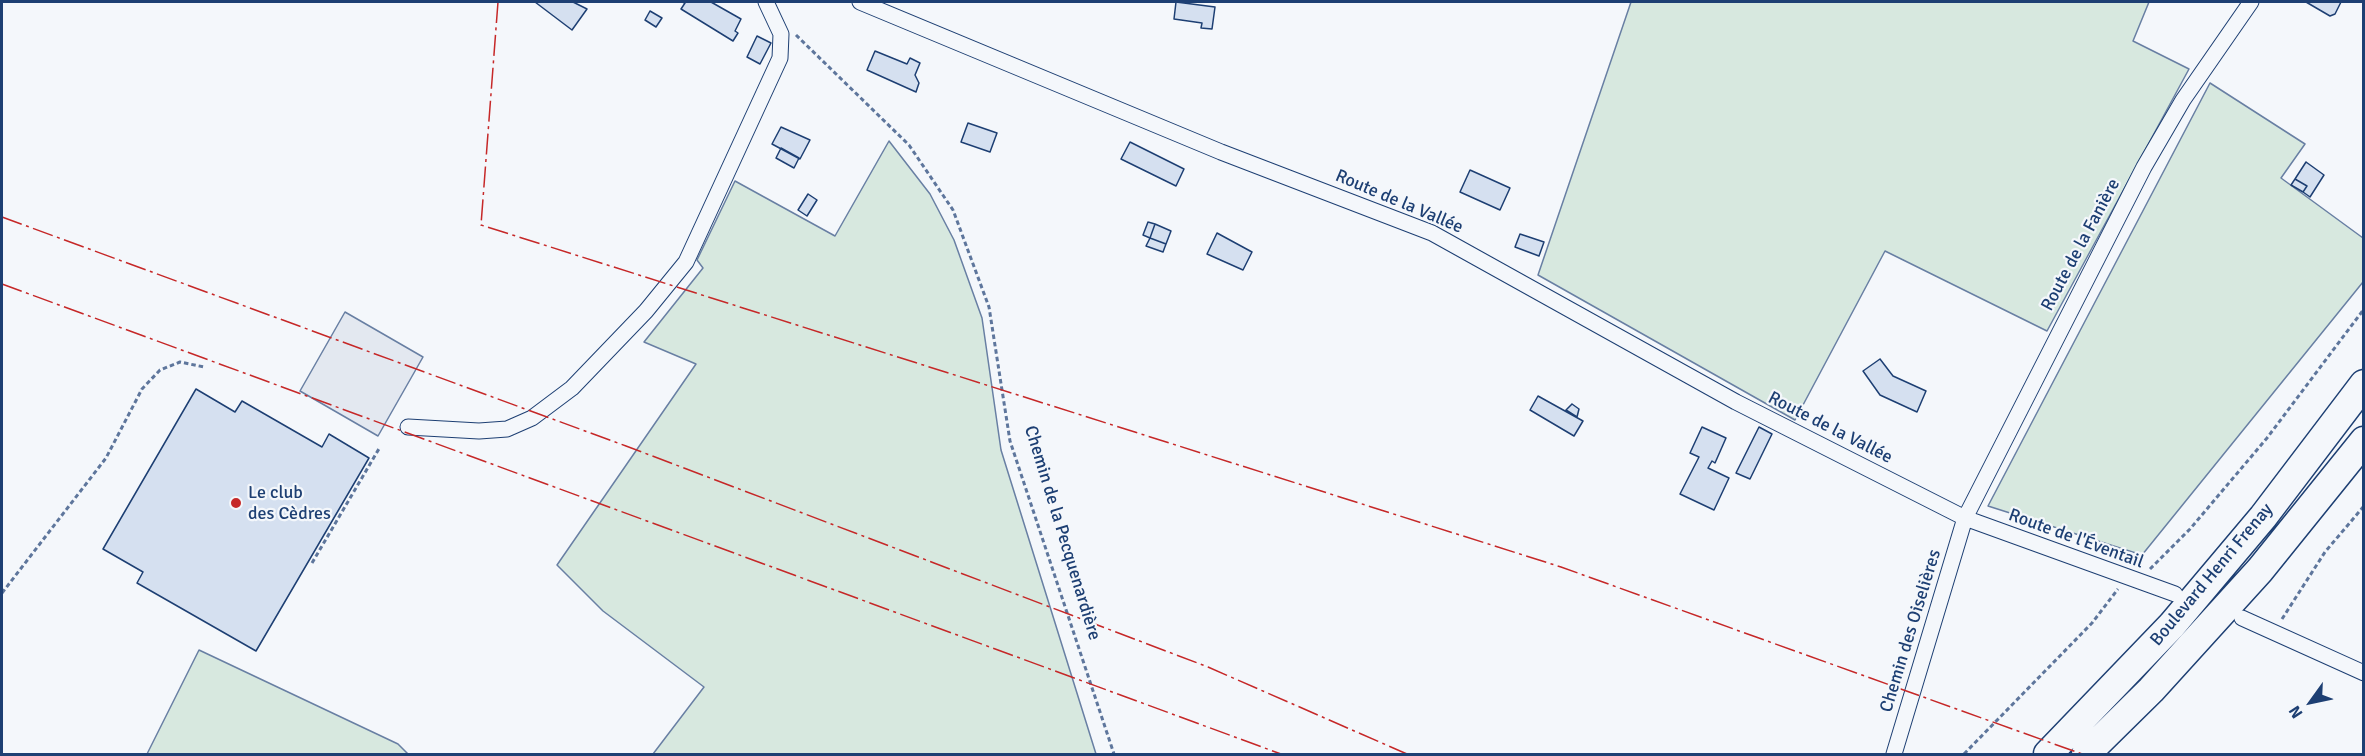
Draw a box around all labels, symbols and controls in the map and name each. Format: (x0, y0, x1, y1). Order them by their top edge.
street label: Route de la Vallée (1332, 165, 1466, 239)
street label: Route de la Fanière (2037, 175, 2125, 315)
street label: Route de la Vallée (1764, 387, 1896, 469)
street label: Chemin de la Pecquenardière (1019, 423, 1105, 643)
place label: Le club des Cèdres (248, 482, 331, 524)
marker: Le club des Cèdres (229, 496, 243, 510)
street label: Boulevard Henri Frenay (2146, 499, 2278, 651)
street label: Route de l'Éventail (2006, 505, 2146, 573)
street label: Chemin des Oiselières (1876, 547, 1946, 715)
north arrow (2281, 672, 2341, 732)
text: N (2284, 702, 2307, 722)

